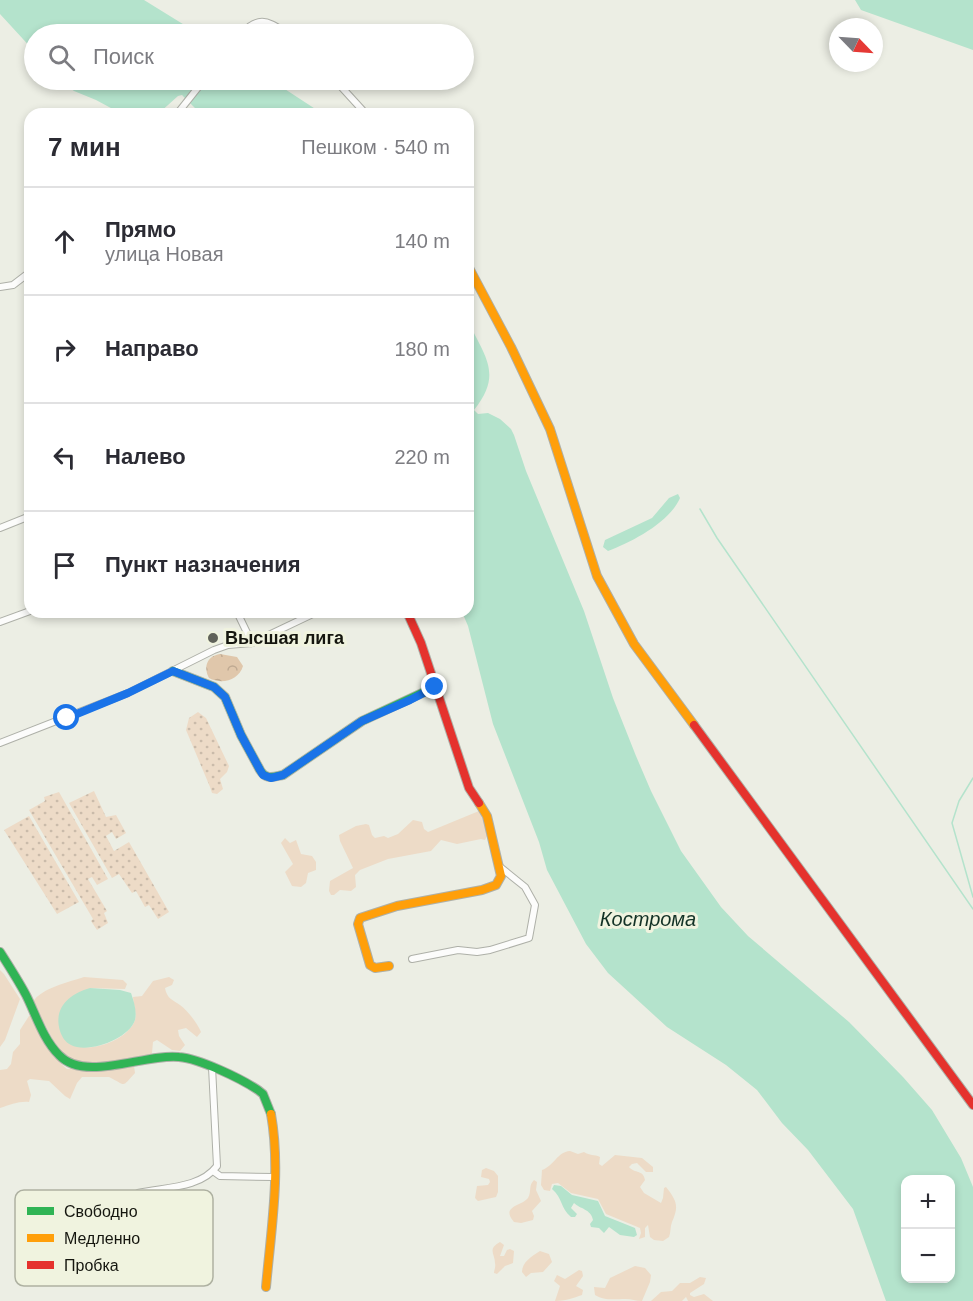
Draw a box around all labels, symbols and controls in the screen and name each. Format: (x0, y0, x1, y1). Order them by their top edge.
north arrow (829, 18, 883, 72)
search box (24, 24, 474, 90)
icon: search (45, 41, 78, 74)
text: Поиск (93, 44, 154, 69)
text: 7 мин (48, 132, 121, 162)
text: Пешком · 540 m (301, 136, 450, 158)
text: Прямо (105, 217, 176, 242)
icon: ahead (48, 225, 81, 258)
text: 140 m (394, 230, 450, 252)
text: улица Новая (105, 243, 223, 265)
icon: right (48, 333, 81, 366)
text: Направо (105, 336, 199, 361)
text: 180 m (394, 338, 450, 360)
icon: left (48, 441, 81, 474)
text: Налево (105, 444, 186, 469)
text: 220 m (394, 446, 450, 468)
icon: arrive (48, 549, 81, 582)
text: Пункт назначения (105, 552, 301, 577)
place label: Высшая лига (225, 628, 345, 648)
marker: Высшая лига (206, 631, 220, 645)
route end (421, 673, 447, 699)
route start (53, 704, 79, 730)
water label: Кострома (600, 908, 696, 930)
map controls (901, 1175, 955, 1283)
button: + (901, 1175, 955, 1229)
legend (15, 1190, 213, 1286)
text: Свободно (64, 1203, 138, 1220)
button: − (901, 1229, 955, 1283)
text: Медленно (64, 1230, 140, 1247)
text: Пробка (64, 1257, 119, 1274)

